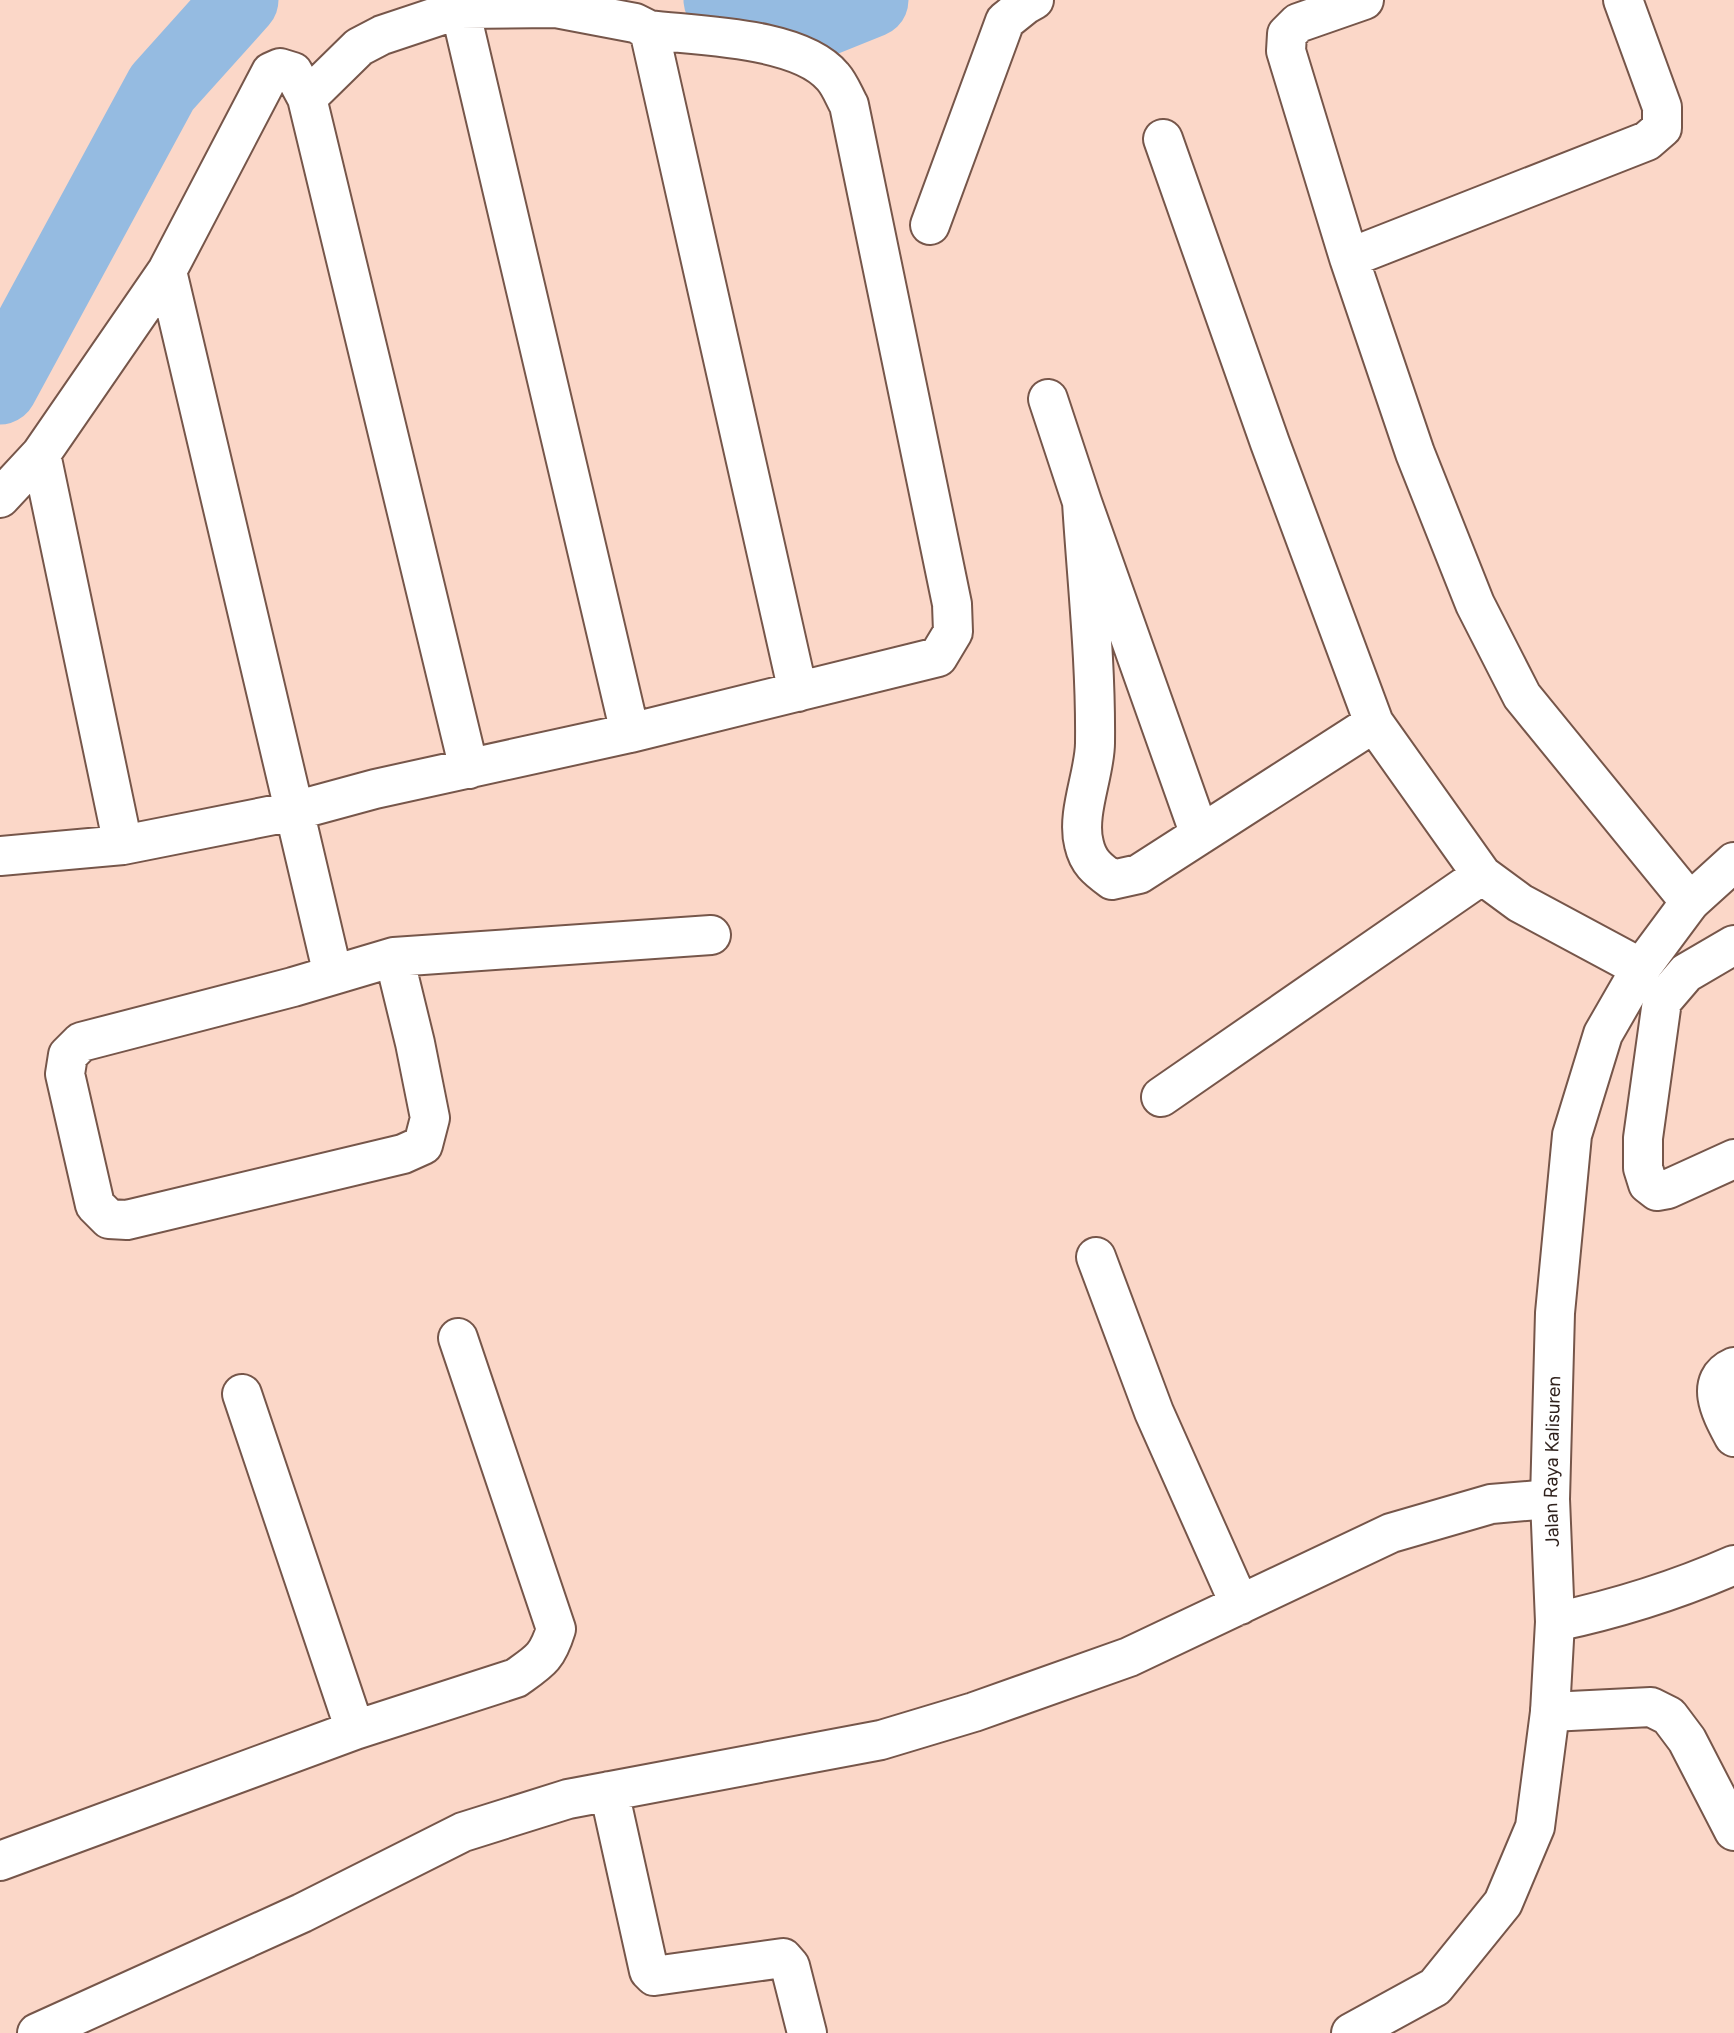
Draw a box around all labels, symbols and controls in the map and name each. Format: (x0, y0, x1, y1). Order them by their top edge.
street label: Jalan Raya Kalisuren (1538, 1376, 1565, 1547)

